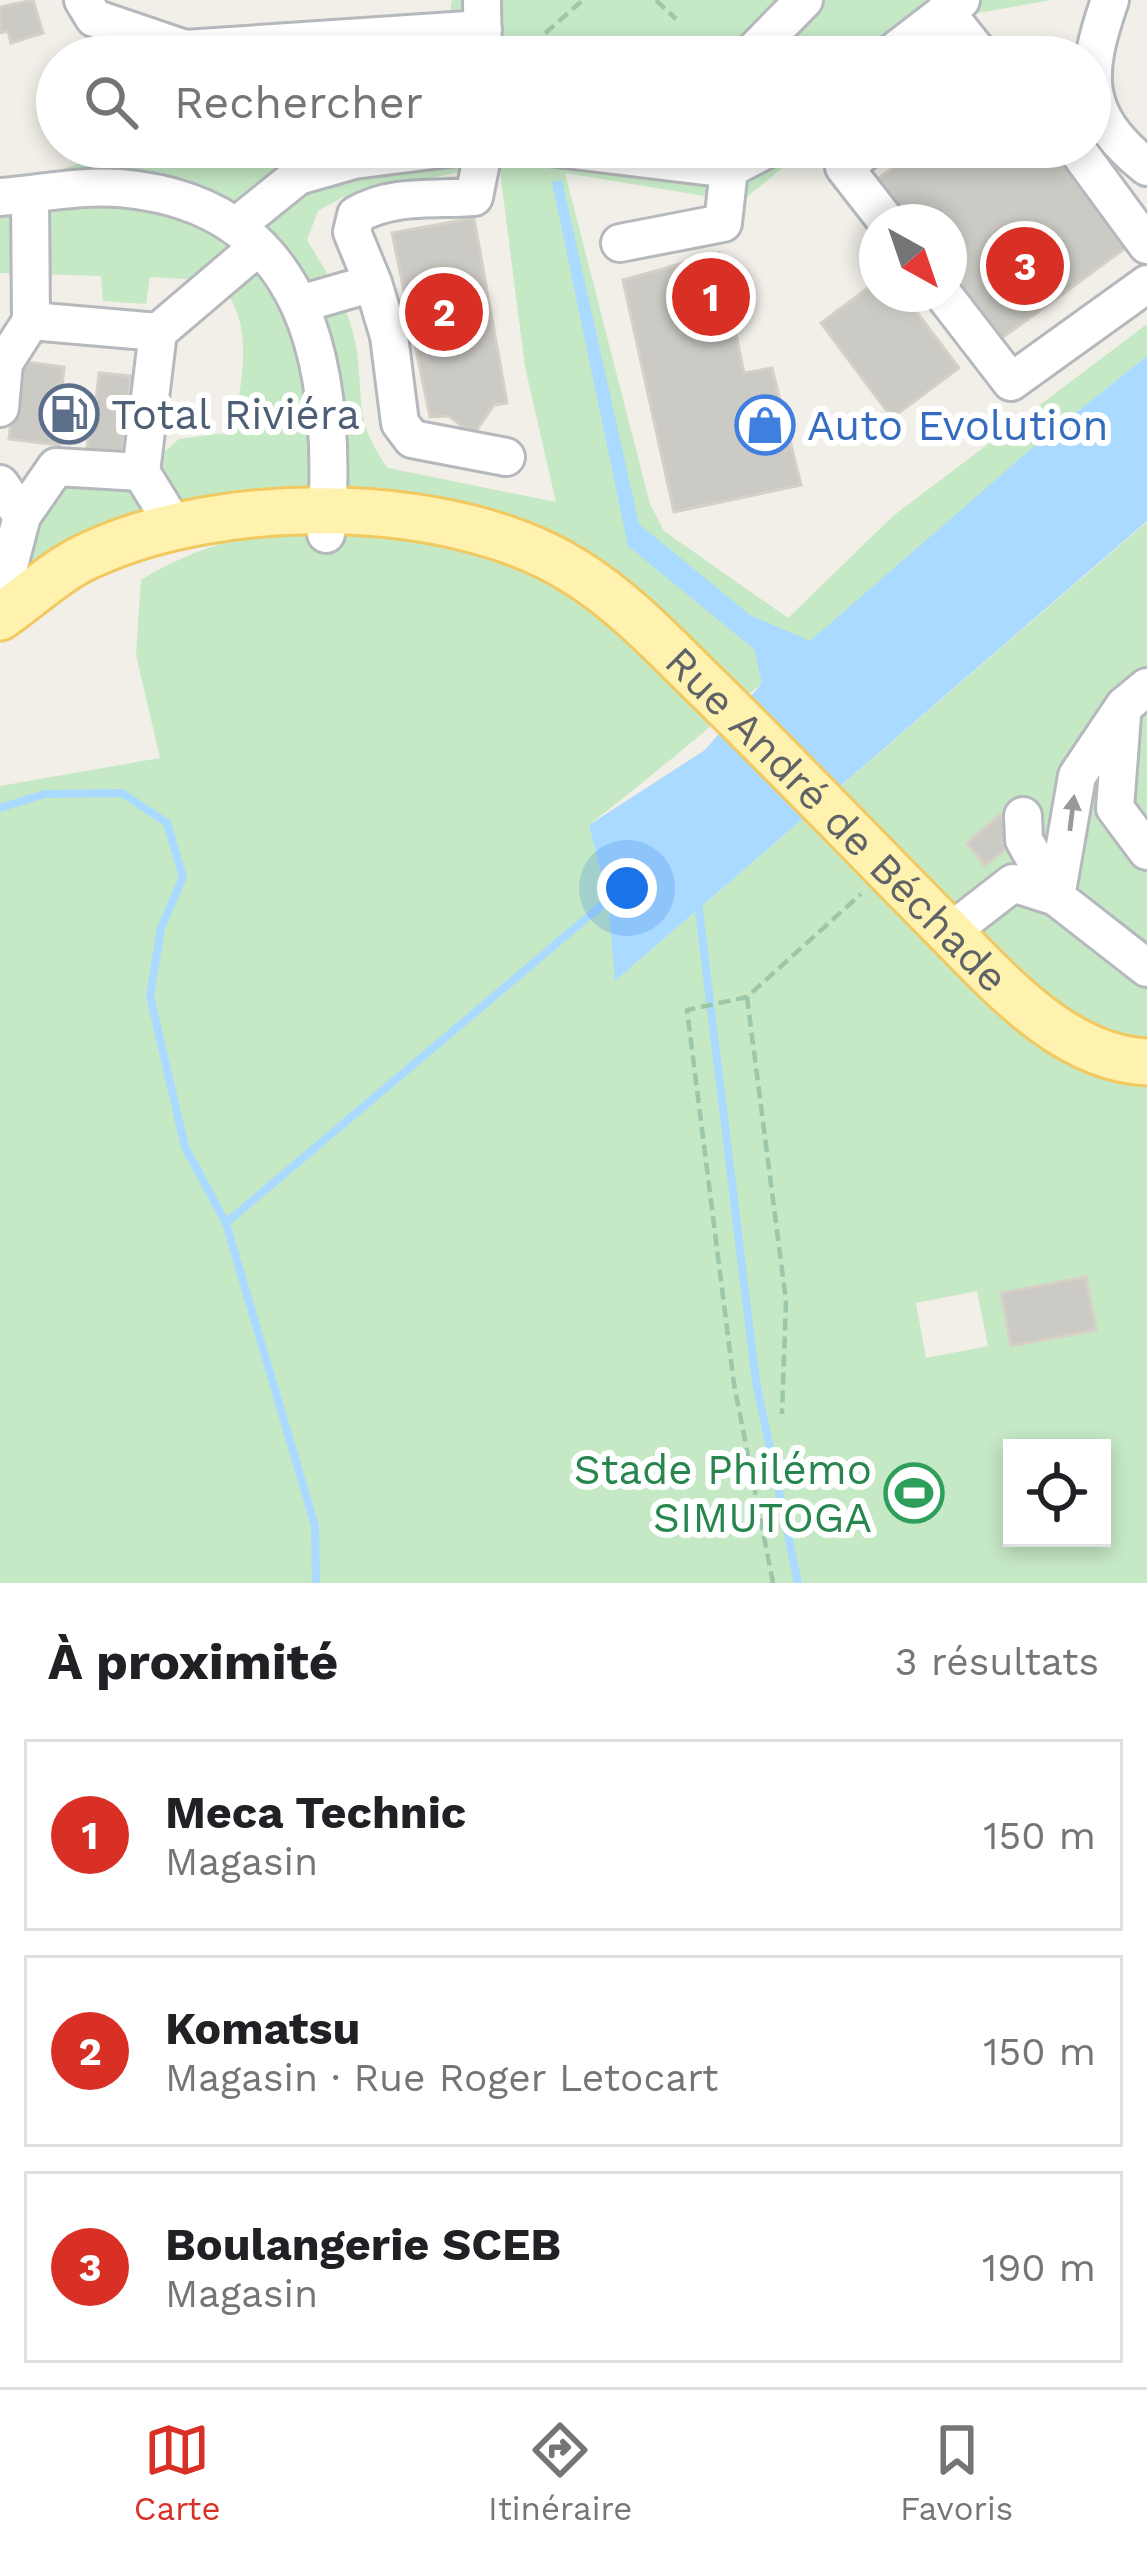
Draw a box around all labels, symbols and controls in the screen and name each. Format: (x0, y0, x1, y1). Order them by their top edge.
search box (36, 36, 1111, 168)
icon: search (78, 69, 144, 135)
text: Rechercher (174, 76, 423, 129)
north arrow (859, 204, 967, 312)
pin: 3 (986, 221, 1064, 311)
pin: 1 (672, 252, 750, 342)
pin: 2 (405, 267, 483, 357)
fuel station icon: Total Riviéra (38, 383, 100, 445)
place label: Total Riviéra (111, 390, 360, 439)
shop icon: Auto Evolution (734, 394, 796, 456)
place label: Auto Evolution (807, 401, 1109, 450)
street label: Rue André de Béchade (656, 637, 1018, 1002)
one-way arrow (1063, 794, 1082, 831)
your location (597, 858, 657, 918)
map controls (1003, 1439, 1111, 1547)
button: locate (1003, 1439, 1111, 1547)
place label: Stade Philémo SIMUTOGA (574, 1445, 872, 1542)
sports icon: Stade Philémo SIMUTOGA (883, 1462, 945, 1524)
text: À proximité (48, 1632, 338, 1691)
text: 3 résultats (895, 1639, 1099, 1684)
text: Meca Technic (165, 1786, 466, 1839)
text: 1 (82, 1813, 98, 1858)
text: 150 m (983, 1813, 1096, 1858)
text: Magasin (165, 1839, 318, 1884)
text: Komatsu (165, 2002, 360, 2055)
text: 2 (78, 2029, 102, 2074)
text: 150 m (983, 2029, 1096, 2074)
text: Magasin · Rue Roger Letocart (165, 2055, 718, 2100)
text: Boulangerie SCEB (165, 2218, 561, 2271)
text: 3 (78, 2245, 102, 2290)
text: 190 m (982, 2245, 1096, 2290)
text: Magasin (165, 2271, 318, 2316)
tab: Carte (134, 2417, 220, 2528)
tab: Itinéraire (488, 2417, 632, 2528)
tab: Favoris (900, 2417, 1013, 2528)

